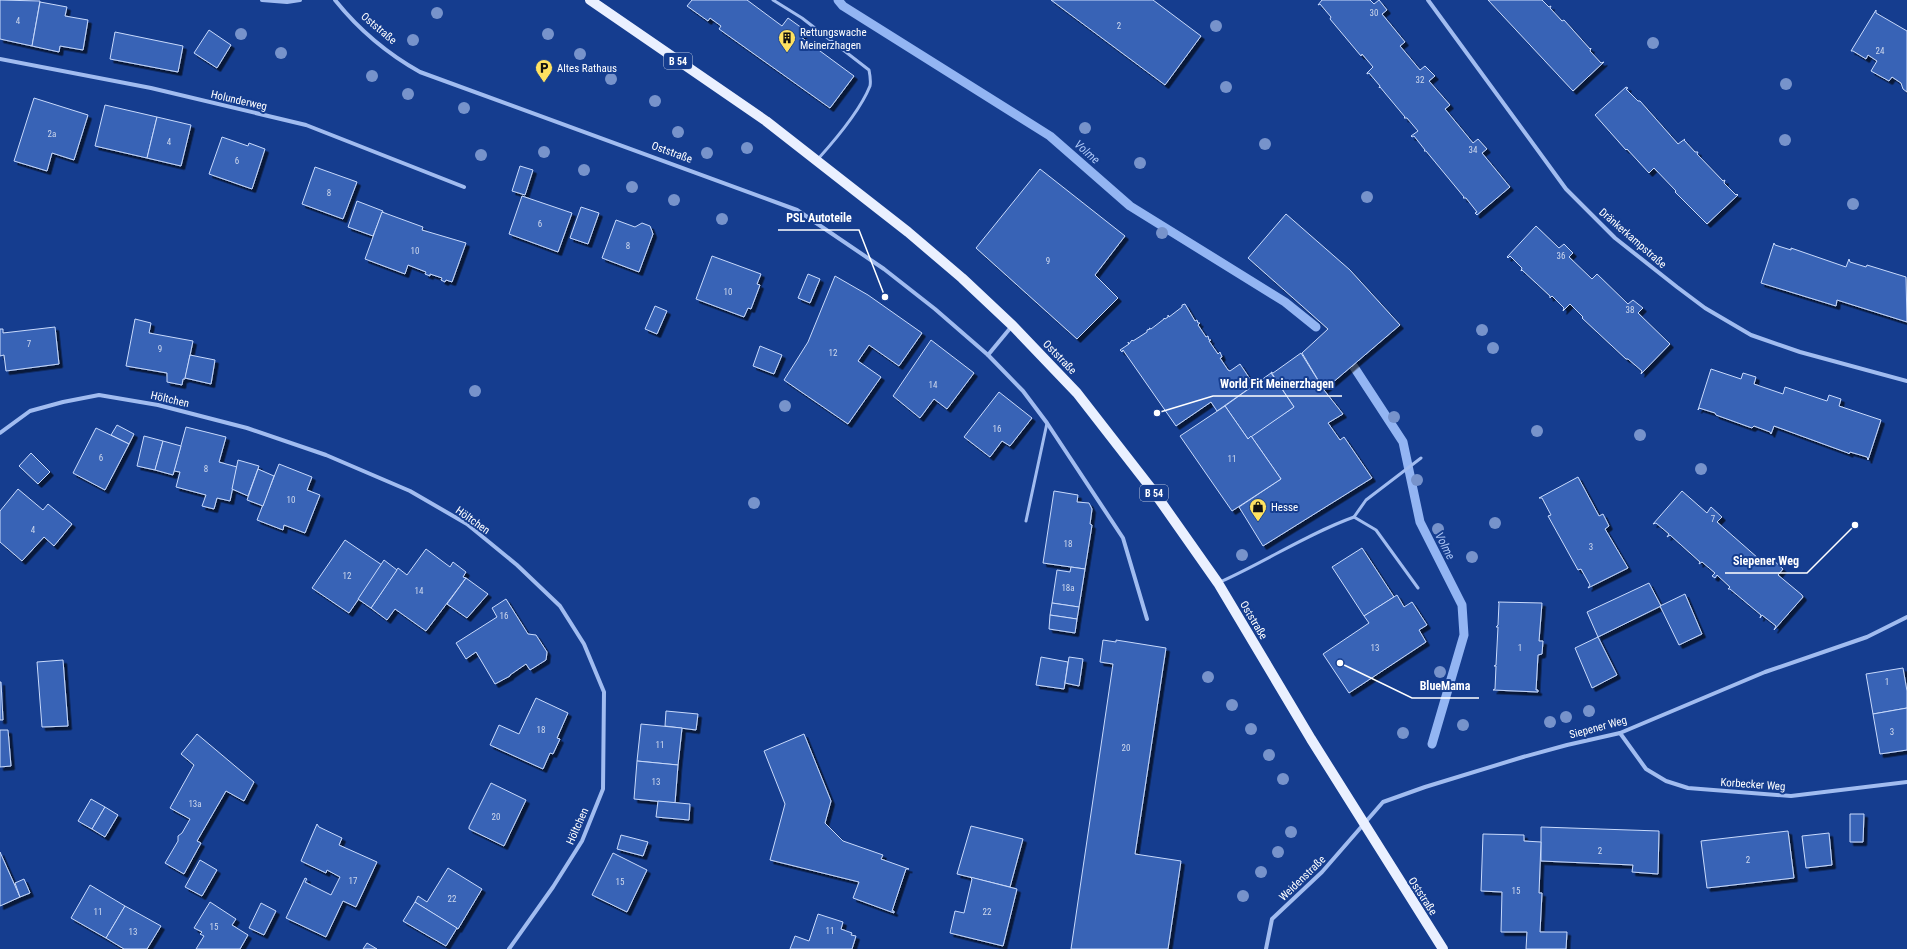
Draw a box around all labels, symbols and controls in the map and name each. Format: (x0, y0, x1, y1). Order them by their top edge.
house number: 30 (1370, 8, 1378, 18)
street label: Oststraße (358, 10, 399, 47)
house number: 4 (16, 16, 21, 26)
house number: 2 (1117, 21, 1122, 31)
place label: Rettungswache Meinerzhagen (800, 26, 867, 52)
building icon: Rettungswache Meinerzhagen (777, 28, 797, 53)
house number: 24 (1876, 46, 1885, 56)
road number: B 54 (664, 53, 692, 69)
parking icon: Altes Rathaus (534, 58, 554, 83)
place label: Altes Rathaus (557, 62, 617, 75)
house number: 32 (1416, 75, 1425, 85)
street label: Holunderweg (210, 88, 268, 113)
house number: 2a (48, 129, 56, 139)
house number: 4 (167, 137, 172, 147)
water label: Volme (1071, 137, 1103, 167)
street label: Oststraße (650, 139, 694, 166)
house number: 34 (1469, 145, 1478, 155)
house number: 6 (235, 156, 239, 166)
house number: 8 (327, 188, 331, 198)
callout: PSL Autoteile (778, 206, 859, 230)
street label: Dränkerkampstraße (1596, 206, 1669, 271)
text: PSL Autoteile (786, 211, 852, 225)
house number: 6 (538, 219, 542, 229)
house number: 8 (626, 241, 630, 251)
house number: 10 (411, 246, 419, 256)
house number: 36 (1557, 251, 1565, 261)
house number: 9 (1046, 256, 1050, 266)
house number: 10 (724, 287, 732, 297)
house number: 38 (1626, 305, 1634, 315)
street label: Oststraße (1040, 338, 1079, 377)
house number: 7 (27, 339, 32, 349)
house number: 9 (158, 344, 162, 354)
house number: 12 (829, 348, 838, 358)
callout: World Fit Meinerzhagen (1213, 372, 1342, 396)
text: World Fit Meinerzhagen (1220, 377, 1334, 391)
house number: 14 (929, 380, 938, 390)
street label: Höltchen (149, 389, 190, 410)
house number: 16 (993, 424, 1001, 434)
house number: 6 (99, 453, 103, 463)
house number: 11 (1228, 454, 1236, 464)
house number: 8 (204, 464, 208, 474)
road number: B 54 (1140, 485, 1168, 501)
house number: 10 (287, 495, 295, 505)
shop icon: Hesse (1248, 497, 1268, 522)
place label: Hesse (1271, 501, 1298, 514)
street label: Höltchen (453, 504, 492, 537)
house number: 7 (1711, 514, 1716, 524)
house number: 4 (31, 525, 36, 535)
water label: Volme (1432, 530, 1458, 563)
house number: 18 (1064, 539, 1072, 549)
house number: 3 (1589, 542, 1593, 552)
callout: Siepener Weg (1725, 549, 1807, 573)
text: Siepener Weg (1733, 554, 1799, 568)
house number: 12 (343, 571, 352, 581)
house number: 18a (1061, 583, 1075, 593)
house number: 14 (415, 586, 424, 596)
street label: Oststraße (1237, 599, 1270, 642)
house number: 16 (500, 611, 508, 621)
house number: 13 (1371, 643, 1379, 653)
house number: 1 (1518, 643, 1522, 653)
callout: BlueMama (1412, 674, 1479, 698)
house number: 1 (1885, 677, 1889, 687)
text: BlueMama (1420, 679, 1471, 693)
street label: Siepener Weg (1568, 714, 1628, 741)
house number: 18 (537, 725, 545, 735)
house number: 3 (1890, 727, 1894, 737)
house number: 11 (656, 740, 664, 750)
house number: 20 (1122, 743, 1130, 753)
street label: Korbecker Weg (1720, 776, 1786, 793)
house number: 13 (652, 777, 660, 787)
house number: 13a (188, 799, 202, 809)
street label: Höltchen (564, 806, 591, 847)
house number: 20 (492, 812, 500, 822)
house number: 2 (1598, 846, 1603, 856)
street label: Weidenstraße (1276, 853, 1328, 904)
house number: 2 (1746, 855, 1751, 865)
street label: Oststraße (1406, 875, 1440, 918)
house number: 17 (349, 876, 358, 886)
house number: 15 (616, 877, 625, 887)
house number: 15 (1512, 886, 1521, 896)
house number: 22 (448, 894, 457, 904)
house number: 11 (94, 907, 102, 917)
house number: 22 (983, 907, 992, 917)
house number: 15 (210, 922, 219, 932)
house number: 11 (826, 926, 834, 936)
house number: 13 (129, 927, 137, 937)

